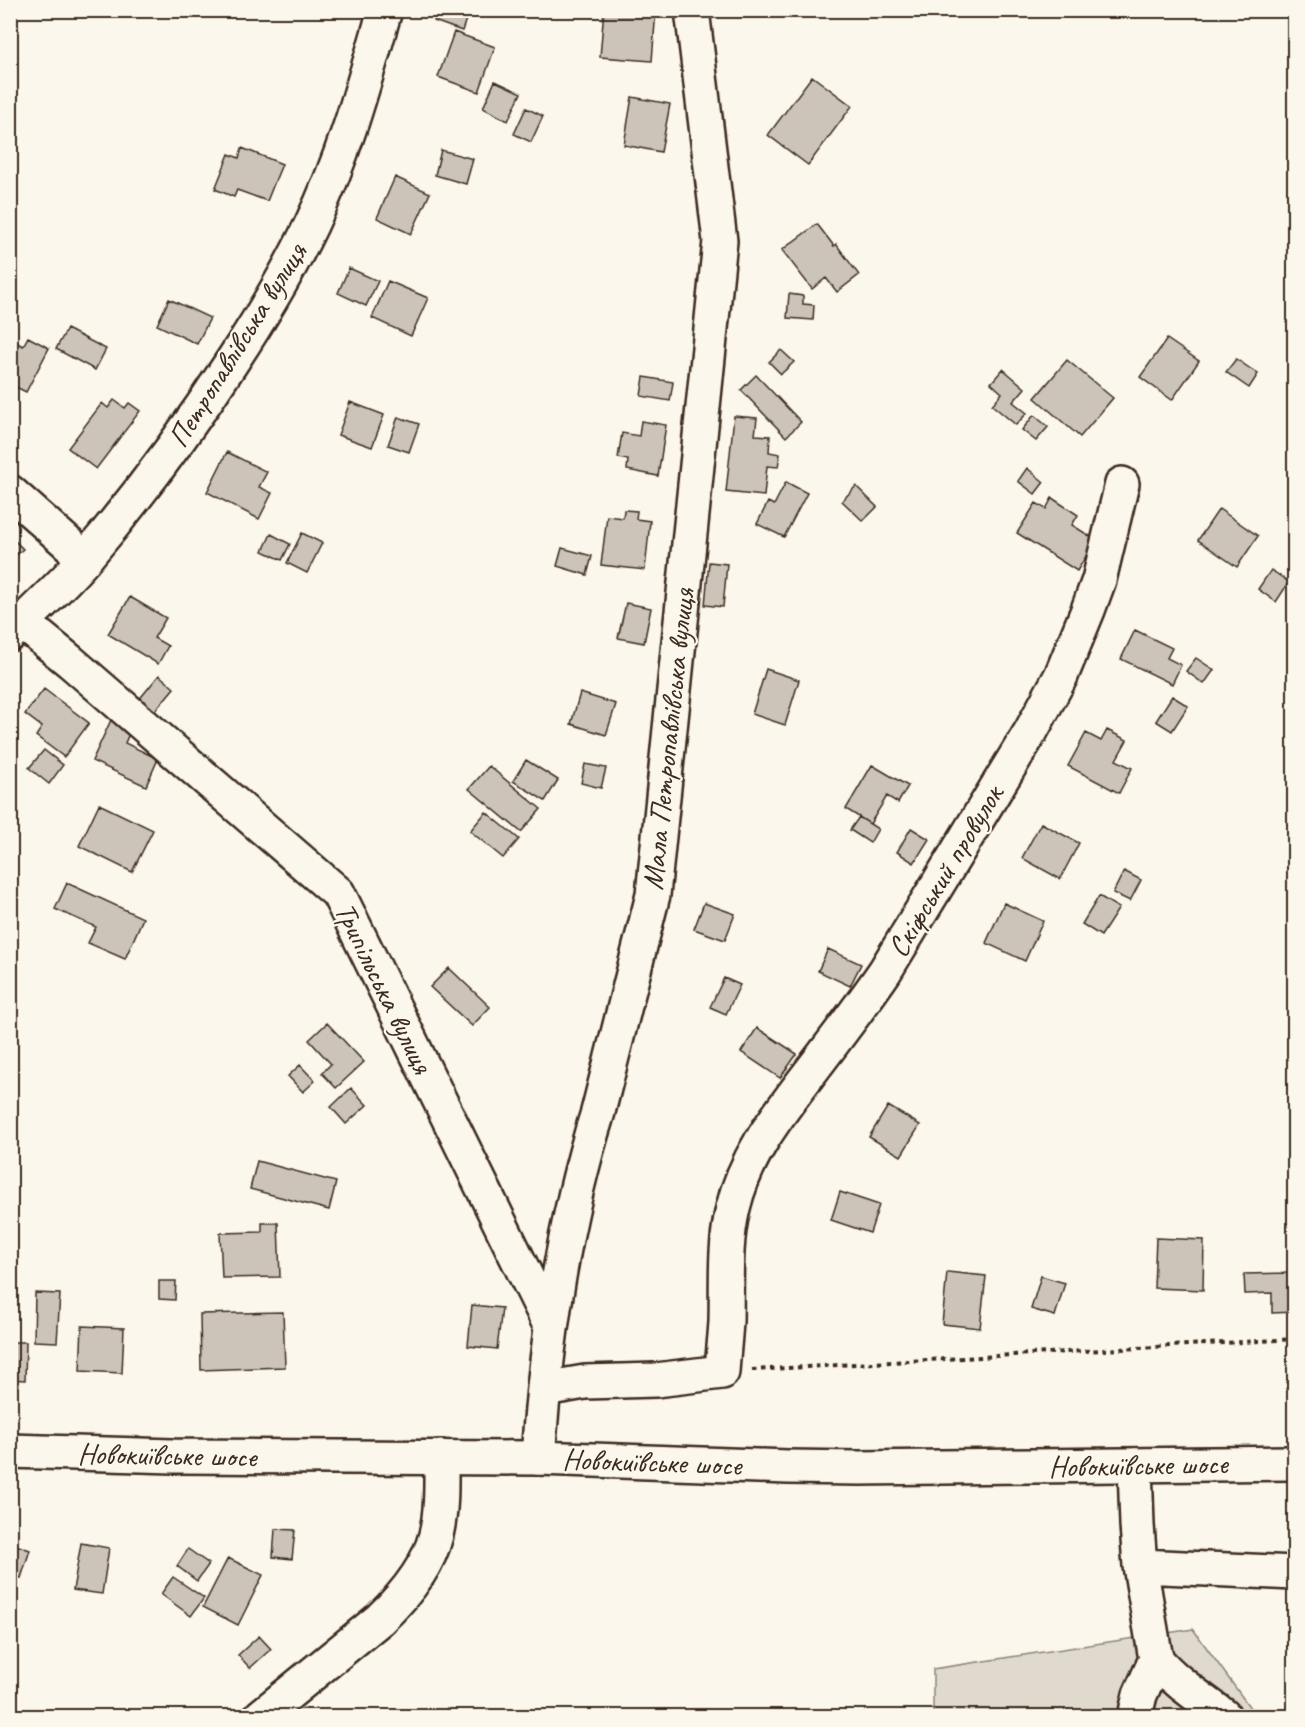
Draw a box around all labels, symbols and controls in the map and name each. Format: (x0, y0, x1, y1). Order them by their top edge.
street label: Петропавлівська вулиця (159, 235, 316, 454)
street label: Мала Петропавлівська вулиця (633, 585, 703, 892)
street label: Скіфський провулок (879, 776, 1012, 964)
street label: Трипільська вулиця (326, 896, 442, 1081)
street label: Новокиївське шосе (77, 1434, 259, 1476)
street label: Новокиївське шосе (562, 1440, 744, 1484)
street label: Новокиївське шосе (1048, 1444, 1230, 1486)

